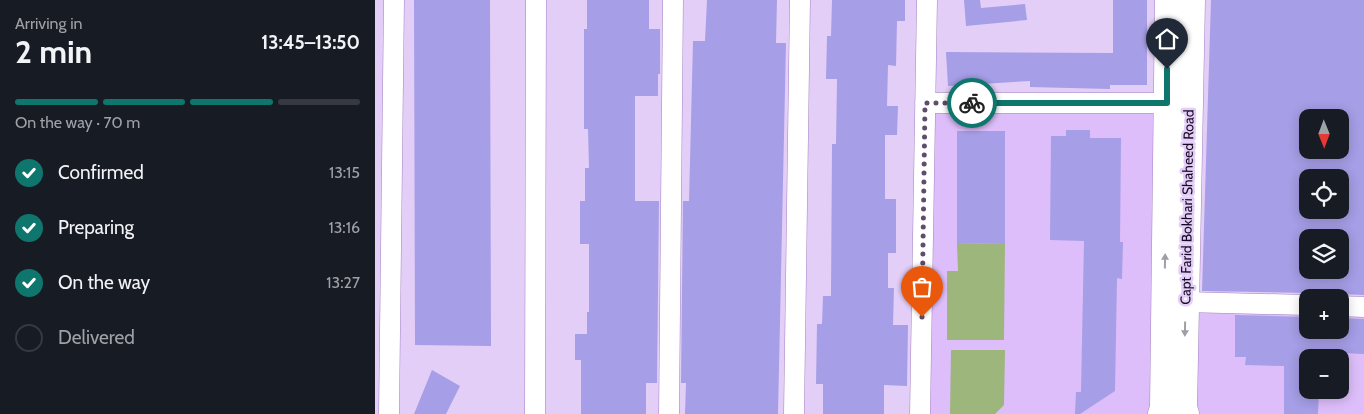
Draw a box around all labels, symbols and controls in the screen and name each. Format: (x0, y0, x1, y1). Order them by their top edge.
text: Arriving in (15, 14, 82, 33)
pin (1146, 18, 1188, 69)
icon: home (1153, 25, 1181, 53)
text: 13:45–13:50 (261, 31, 360, 54)
text: 2 min (15, 32, 92, 71)
courier (947, 78, 997, 128)
icon: bike (958, 89, 986, 117)
street label: Capt Farid Bokhari Shaheed Road (1176, 109, 1198, 305)
north arrow (1299, 109, 1349, 159)
map controls (1299, 109, 1349, 399)
text: On the way · 70 m (15, 113, 140, 132)
icon: check (15, 159, 43, 187)
text: Confirmed (58, 161, 144, 184)
text: 13:15 (329, 163, 360, 182)
button: locate (1299, 169, 1349, 219)
icon: check (15, 214, 43, 242)
text: Preparing (58, 216, 134, 239)
text: 13:16 (328, 218, 360, 237)
button: layers (1299, 229, 1349, 279)
one-way arrow (1161, 252, 1169, 268)
pin (901, 266, 943, 317)
icon: check (15, 269, 43, 297)
text: On the way (58, 271, 150, 294)
text: 13:27 (326, 273, 360, 292)
icon: bag (908, 273, 936, 301)
button: + (1299, 289, 1349, 339)
one-way arrow (1180, 321, 1188, 337)
text: Delivered (58, 326, 135, 349)
button: − (1299, 349, 1349, 399)

